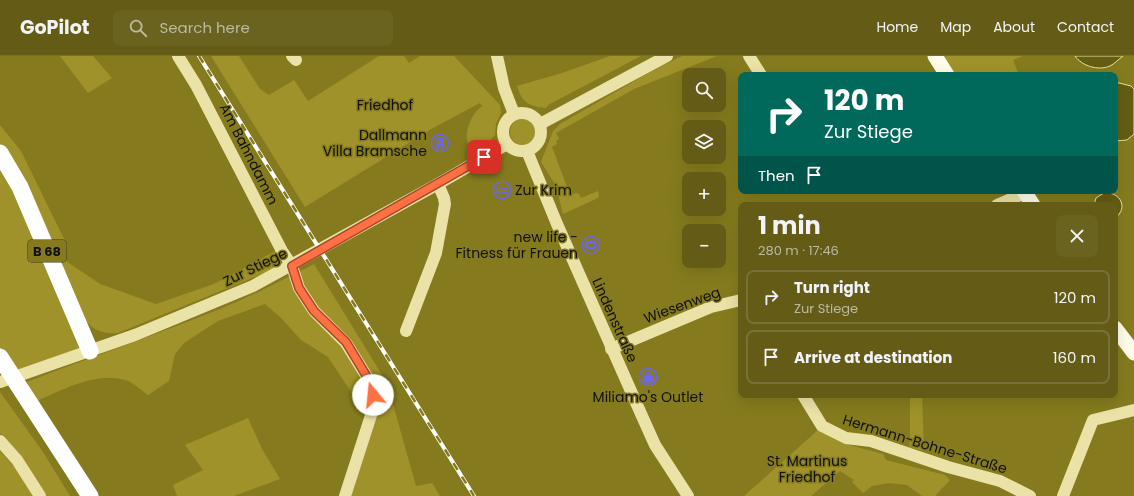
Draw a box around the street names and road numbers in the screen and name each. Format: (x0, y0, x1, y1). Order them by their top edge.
street label: Am Bahndamm (215, 100, 283, 208)
road number: B 68 (28, 240, 66, 262)
street label: Zur Stiege (220, 243, 291, 291)
street label: Lindenstraße (587, 274, 643, 366)
street label: Wiesenweg (641, 282, 723, 328)
street label: Hermann-Bohne-Straße (840, 409, 1010, 479)

